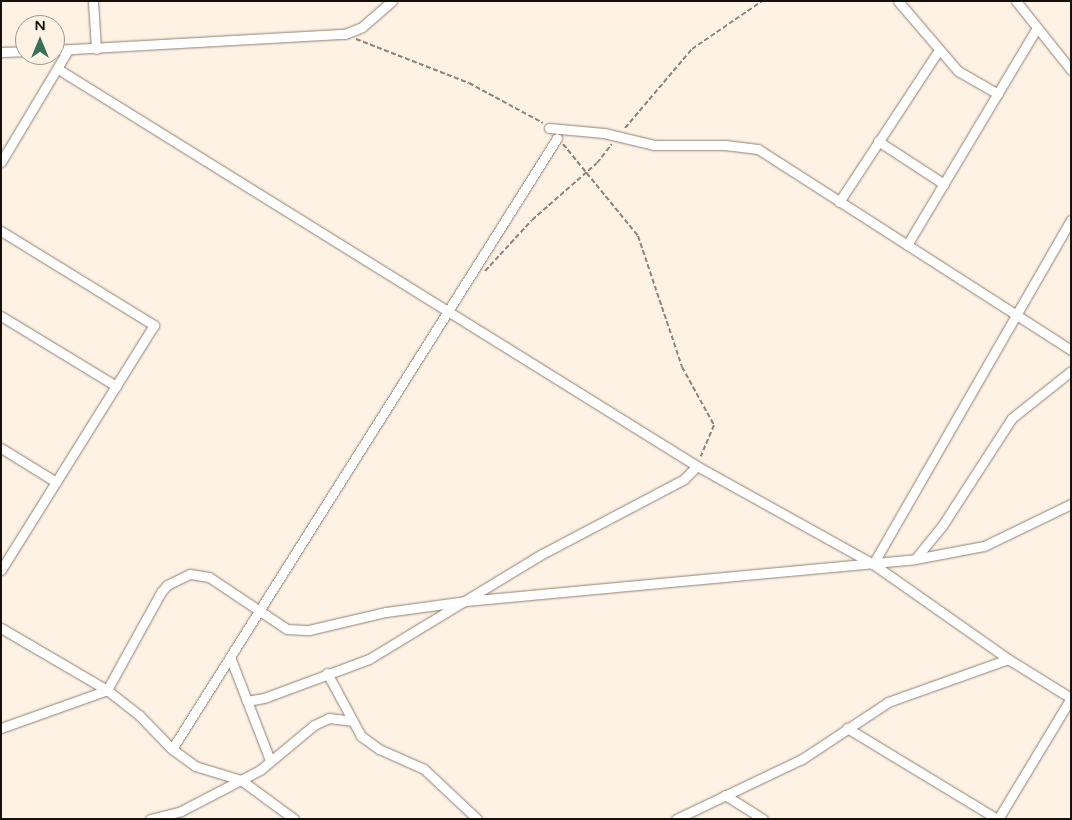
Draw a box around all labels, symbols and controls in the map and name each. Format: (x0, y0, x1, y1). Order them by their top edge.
north arrow (15, 15, 65, 65)
text: N (34, 17, 46, 34)

